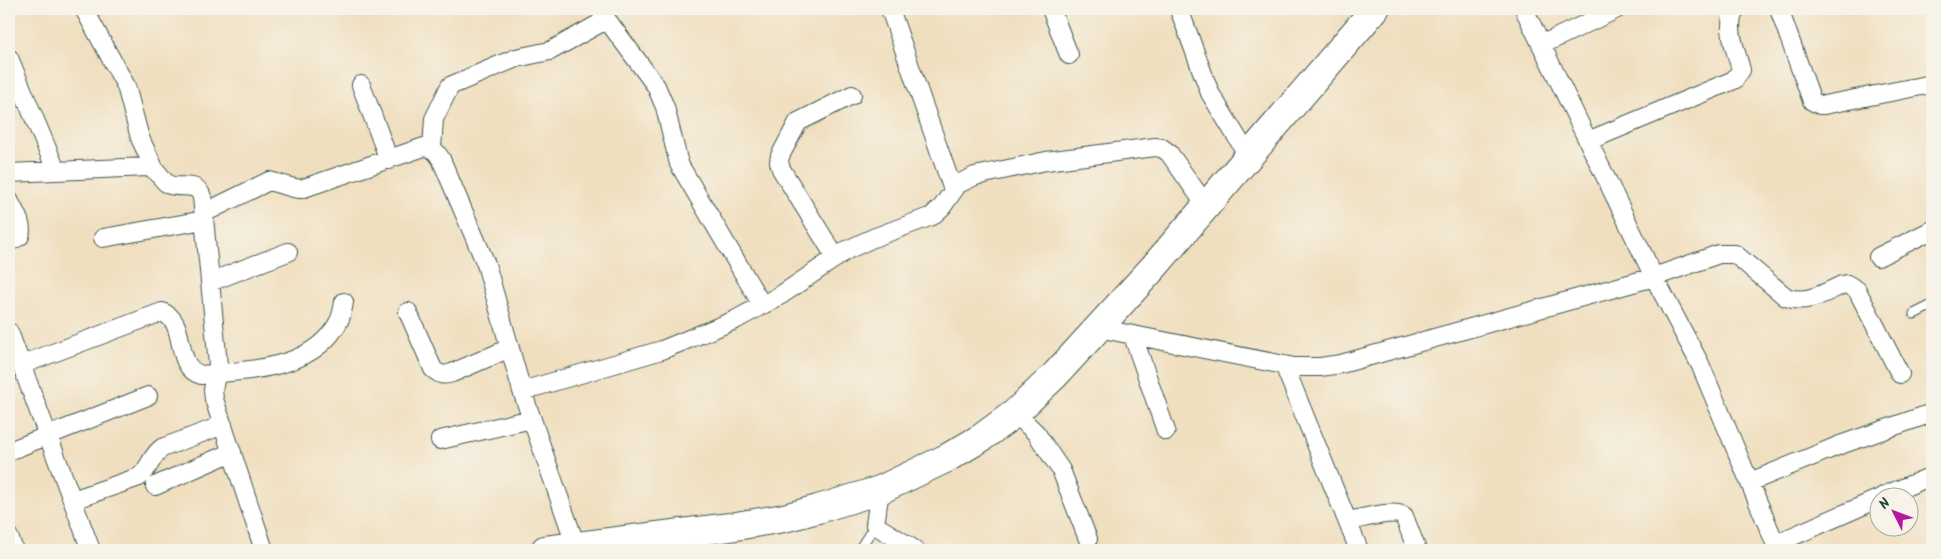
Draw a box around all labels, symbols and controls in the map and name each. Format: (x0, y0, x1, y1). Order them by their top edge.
north arrow (1868, 486, 1918, 536)
text: N (1874, 493, 1896, 515)

